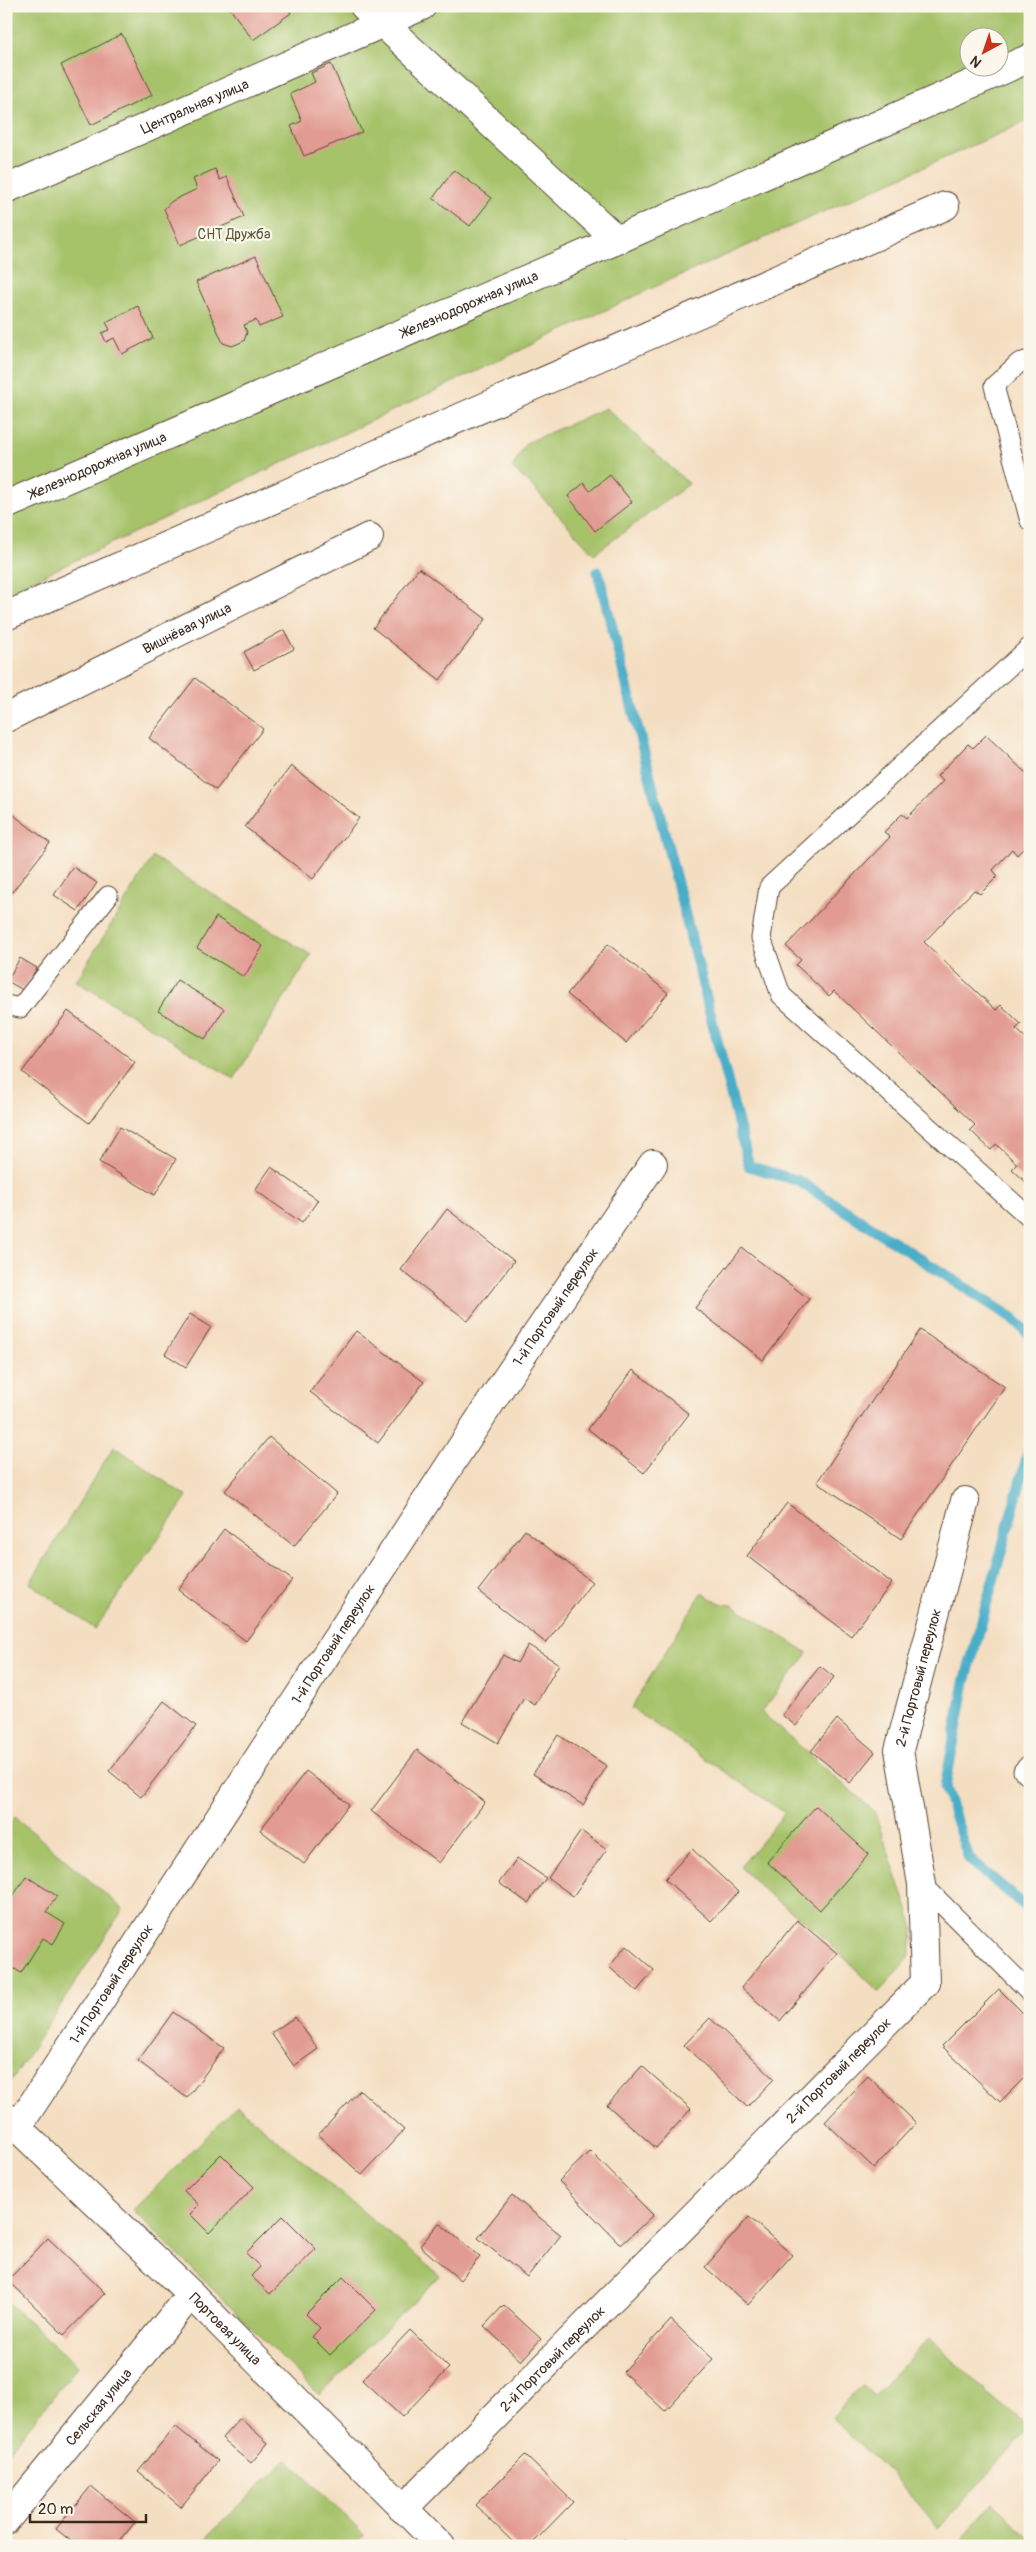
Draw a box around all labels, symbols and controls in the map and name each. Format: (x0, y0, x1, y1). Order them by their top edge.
north arrow (958, 28, 1008, 78)
text: N (967, 52, 985, 71)
street label: Центральная улица (138, 75, 251, 138)
park label: СНТ Дружба (198, 226, 270, 243)
street label: Железнодорожная улица (396, 267, 541, 343)
street label: Железнодорожная улица (25, 428, 169, 504)
street label: Вишнёвая улица (140, 599, 234, 657)
street label: 1-й Портовый переулок (509, 1245, 602, 1370)
street label: 1-й Портовый переулок (288, 1581, 379, 1707)
street label: 2-й Портовый переулок (892, 1607, 945, 1749)
street label: 1-й Портовый переулок (66, 1921, 157, 2047)
street label: 2-й Портовый переулок (783, 2014, 895, 2127)
street label: Портовая улица (186, 2289, 265, 2369)
street label: 2-й Портовый переулок (497, 2302, 609, 2415)
street label: Сельская улица (62, 2365, 135, 2449)
scale bar (30, 2492, 146, 2524)
text: 20 m (38, 2500, 73, 2519)

